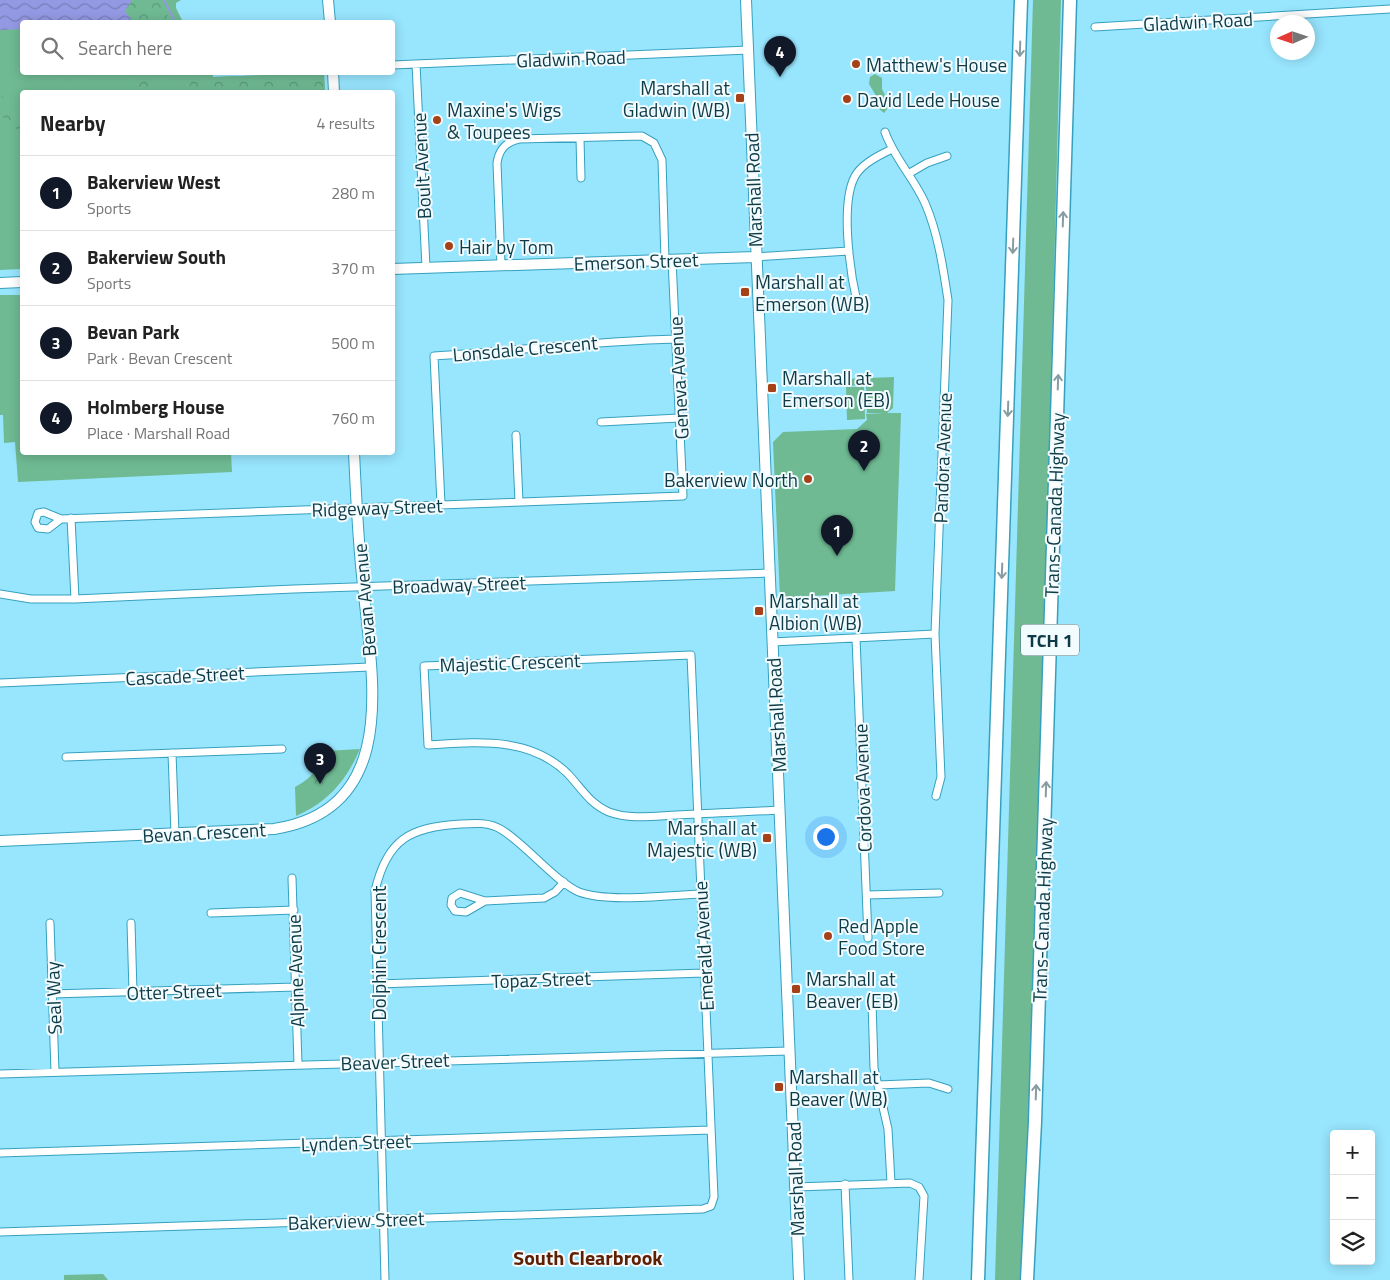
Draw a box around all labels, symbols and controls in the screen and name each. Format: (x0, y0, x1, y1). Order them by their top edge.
street label: Gladwin Road (1142, 4, 1254, 38)
north arrow (1270, 15, 1315, 60)
search box (20, 20, 395, 75)
text: Search here (78, 33, 172, 62)
icon: search (38, 34, 66, 62)
pin: 4 (764, 36, 796, 77)
one-way arrow (1015, 40, 1025, 56)
street label: Gladwin Road (516, 42, 626, 74)
place label: Matthew's House (866, 50, 1007, 79)
marker: Matthew's House (850, 58, 862, 70)
place label: Marshall at Gladwin (WB) (623, 73, 730, 124)
place label: David Lede House (857, 85, 1000, 114)
marker: Marshall at Gladwin (WB) (734, 92, 746, 104)
marker: David Lede House (841, 93, 853, 105)
place label: Maxine's Wigs & Toupees (447, 95, 561, 146)
text: Nearby (40, 107, 105, 139)
text: 4 results (316, 111, 375, 135)
street label: Boult Avenue (404, 112, 438, 220)
marker: Maxine's Wigs & Toupees (431, 114, 443, 126)
street label: Marshall Road (737, 132, 769, 248)
text: Bakerview West (87, 167, 220, 196)
text: 1 (52, 181, 60, 205)
text: 280 m (331, 181, 375, 205)
text: Sports (87, 196, 131, 220)
one-way arrow (1059, 212, 1068, 228)
place label: Hair by Tom (459, 232, 554, 261)
one-way arrow (1008, 238, 1018, 254)
marker: Hair by Tom (443, 240, 455, 252)
text: Bakerview South (87, 242, 226, 271)
street label: Emerson Street (573, 244, 699, 278)
text: 2 (52, 256, 60, 280)
text: 370 m (331, 256, 375, 280)
place label: Marshall at Emerson (WB) (755, 267, 869, 318)
text: Sports (87, 271, 131, 295)
marker: Marshall at Emerson (WB) (739, 286, 751, 298)
street label: Geneva Avenue (660, 316, 696, 440)
text: Bevan Park (87, 317, 180, 346)
street label: Lonsdale Crescent (451, 327, 599, 369)
text: 3 (52, 331, 60, 355)
text: 500 m (331, 331, 375, 355)
text: Park · Bevan Crescent (87, 346, 232, 370)
place label: Marshall at Emerson (EB) (782, 363, 890, 414)
one-way arrow (1053, 374, 1063, 390)
marker: Marshall at Emerson (EB) (766, 382, 778, 394)
text: Holmberg House (87, 392, 224, 421)
street label: Pandora Avenue (925, 392, 959, 524)
one-way arrow (1003, 400, 1012, 416)
text: 4 (52, 406, 60, 430)
text: 760 m (331, 406, 375, 430)
street label: Trans-Canada Highway (1036, 412, 1072, 598)
text: Place · Marshall Road (87, 421, 230, 445)
pin: 2 (848, 430, 880, 471)
place label: Bakerview North (664, 465, 798, 494)
marker: Bakerview North (802, 473, 814, 485)
street label: Ridgeway Street (311, 490, 443, 524)
pin: 1 (821, 515, 853, 556)
street label: Bevan Avenue (345, 542, 383, 658)
one-way arrow (998, 563, 1007, 579)
street label: Broadway Street (392, 567, 527, 601)
place label: Marshall at Albion (WB) (769, 586, 862, 637)
marker: Marshall at Albion (WB) (753, 605, 765, 617)
road number: TCH 1 (1021, 624, 1079, 656)
street label: Majestic Crescent (439, 645, 581, 679)
street label: Cascade Street (125, 657, 246, 693)
street label: Marshall Road (759, 657, 793, 773)
street label: Cordova Avenue (845, 723, 879, 853)
pin: 3 (304, 743, 336, 784)
one-way arrow (1041, 781, 1050, 797)
place label: Marshall at Majestic (WB) (647, 813, 757, 864)
street label: Bevan Crescent (141, 814, 267, 850)
street label: Trans-Canada Highway (1024, 817, 1060, 1003)
your location (813, 824, 839, 850)
marker: Marshall at Majestic (WB) (761, 832, 773, 844)
street label: Emerald Avenue (685, 880, 721, 1012)
street label: Dolphin Crescent (364, 885, 393, 1021)
place label: Red Apple Food Store (838, 911, 925, 962)
street label: Alpine Avenue (279, 914, 311, 1028)
marker: Red Apple Food Store (822, 930, 834, 942)
street label: Seal Way (37, 961, 69, 1035)
street label: Topaz Street (491, 963, 592, 995)
place label: Marshall at Beaver (EB) (806, 964, 898, 1015)
street label: Otter Street (126, 975, 222, 1007)
marker: Marshall at Beaver (EB) (790, 983, 802, 995)
street label: Beaver Street (340, 1045, 450, 1077)
place label: Marshall at Beaver (WB) (789, 1062, 888, 1113)
marker: Marshall at Beaver (WB) (773, 1081, 785, 1093)
one-way arrow (1031, 1084, 1041, 1100)
street label: Marshall Road (779, 1121, 811, 1237)
street label: Lynden Street (300, 1126, 412, 1158)
map controls (1330, 1130, 1375, 1265)
button: + (1330, 1130, 1375, 1175)
button: − (1330, 1175, 1375, 1220)
street label: Bakerview Street (287, 1203, 425, 1237)
button: layers (1330, 1220, 1375, 1265)
district label: South Clearbrook (513, 1242, 663, 1273)

